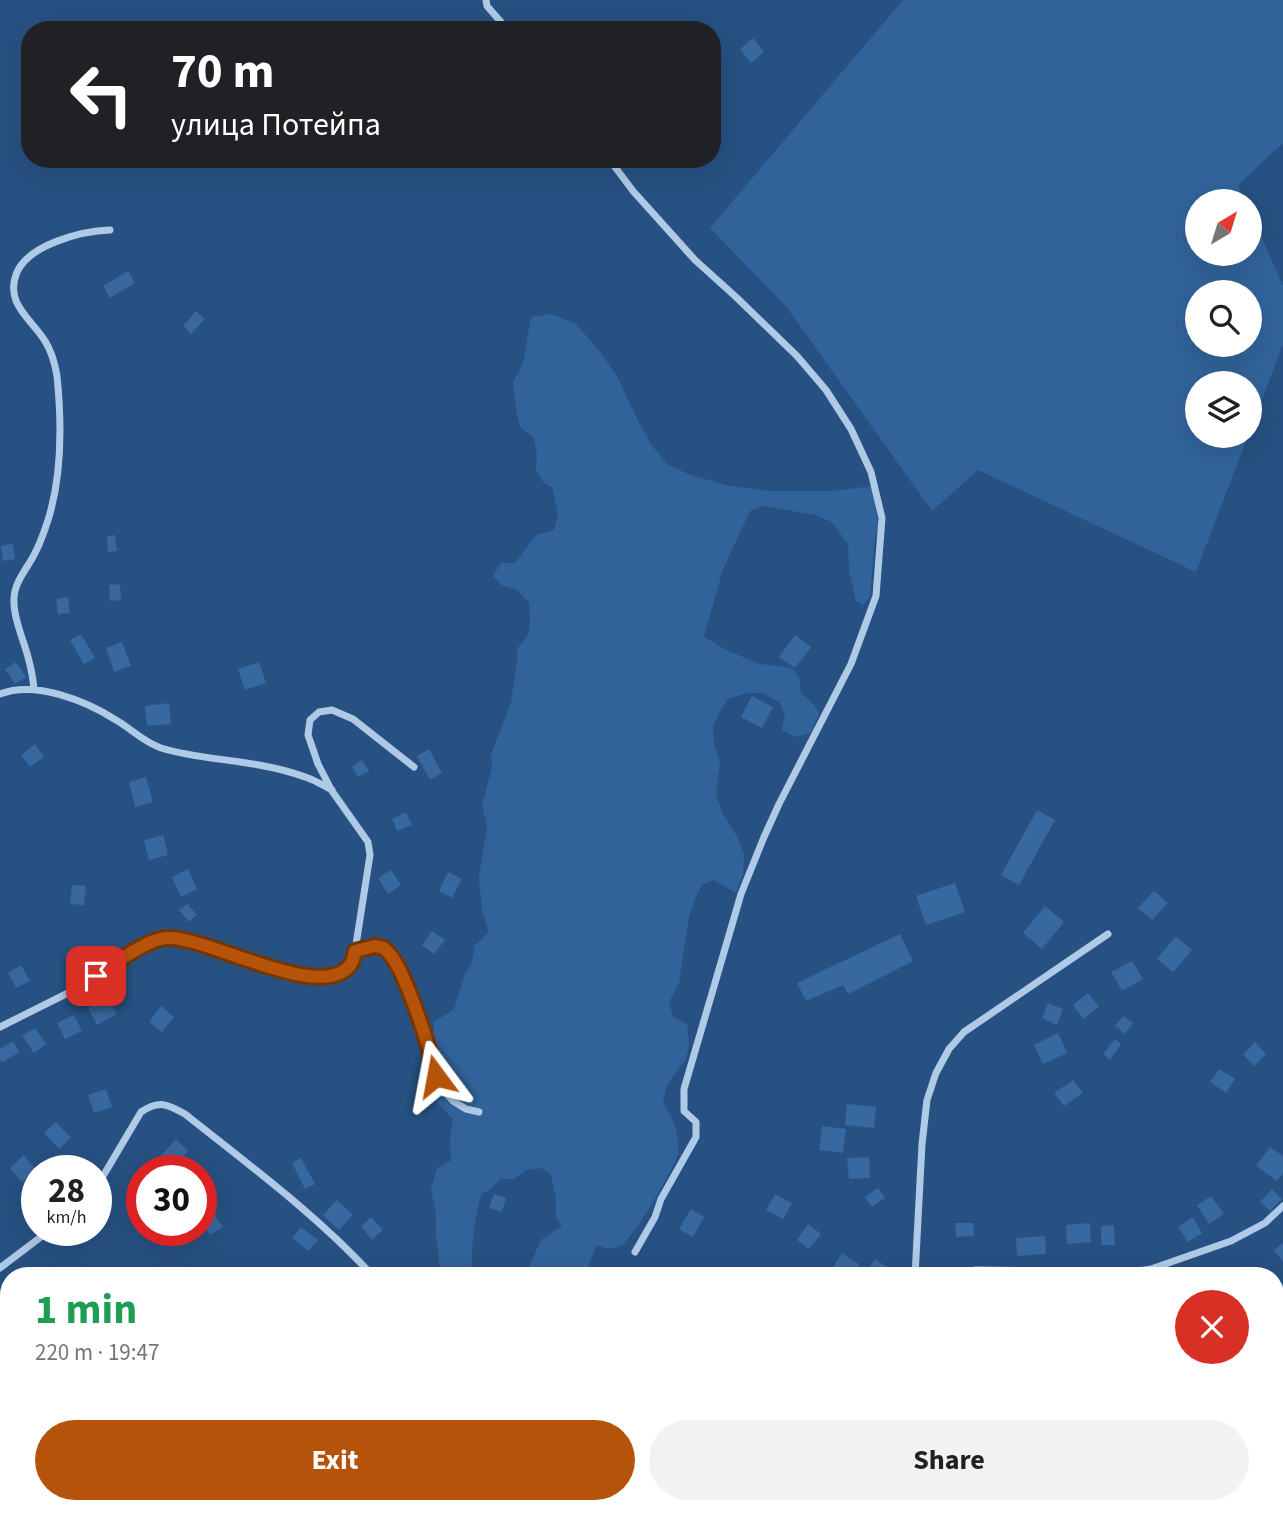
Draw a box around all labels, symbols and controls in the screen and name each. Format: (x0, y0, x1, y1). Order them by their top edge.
text: 70 m (171, 37, 275, 107)
icon: left (56, 49, 147, 140)
text: улица Потейпа (171, 102, 381, 148)
north arrow (1185, 189, 1262, 266)
map controls (1185, 189, 1262, 448)
button: search (1185, 280, 1262, 357)
button: layers (1185, 371, 1262, 448)
pin (66, 946, 126, 1006)
icon: arrive (77, 957, 115, 995)
position arrow (399, 1039, 473, 1113)
speed limit sign: 30 (126, 1155, 217, 1246)
text: 28 (48, 1166, 85, 1216)
text: km/h (47, 1205, 86, 1230)
text: 1 min (35, 1280, 137, 1340)
button: close (1175, 1290, 1249, 1364)
text: 220 m · 19:47 (35, 1336, 159, 1369)
button: Exit (35, 1420, 635, 1500)
button: Share (649, 1420, 1249, 1500)

